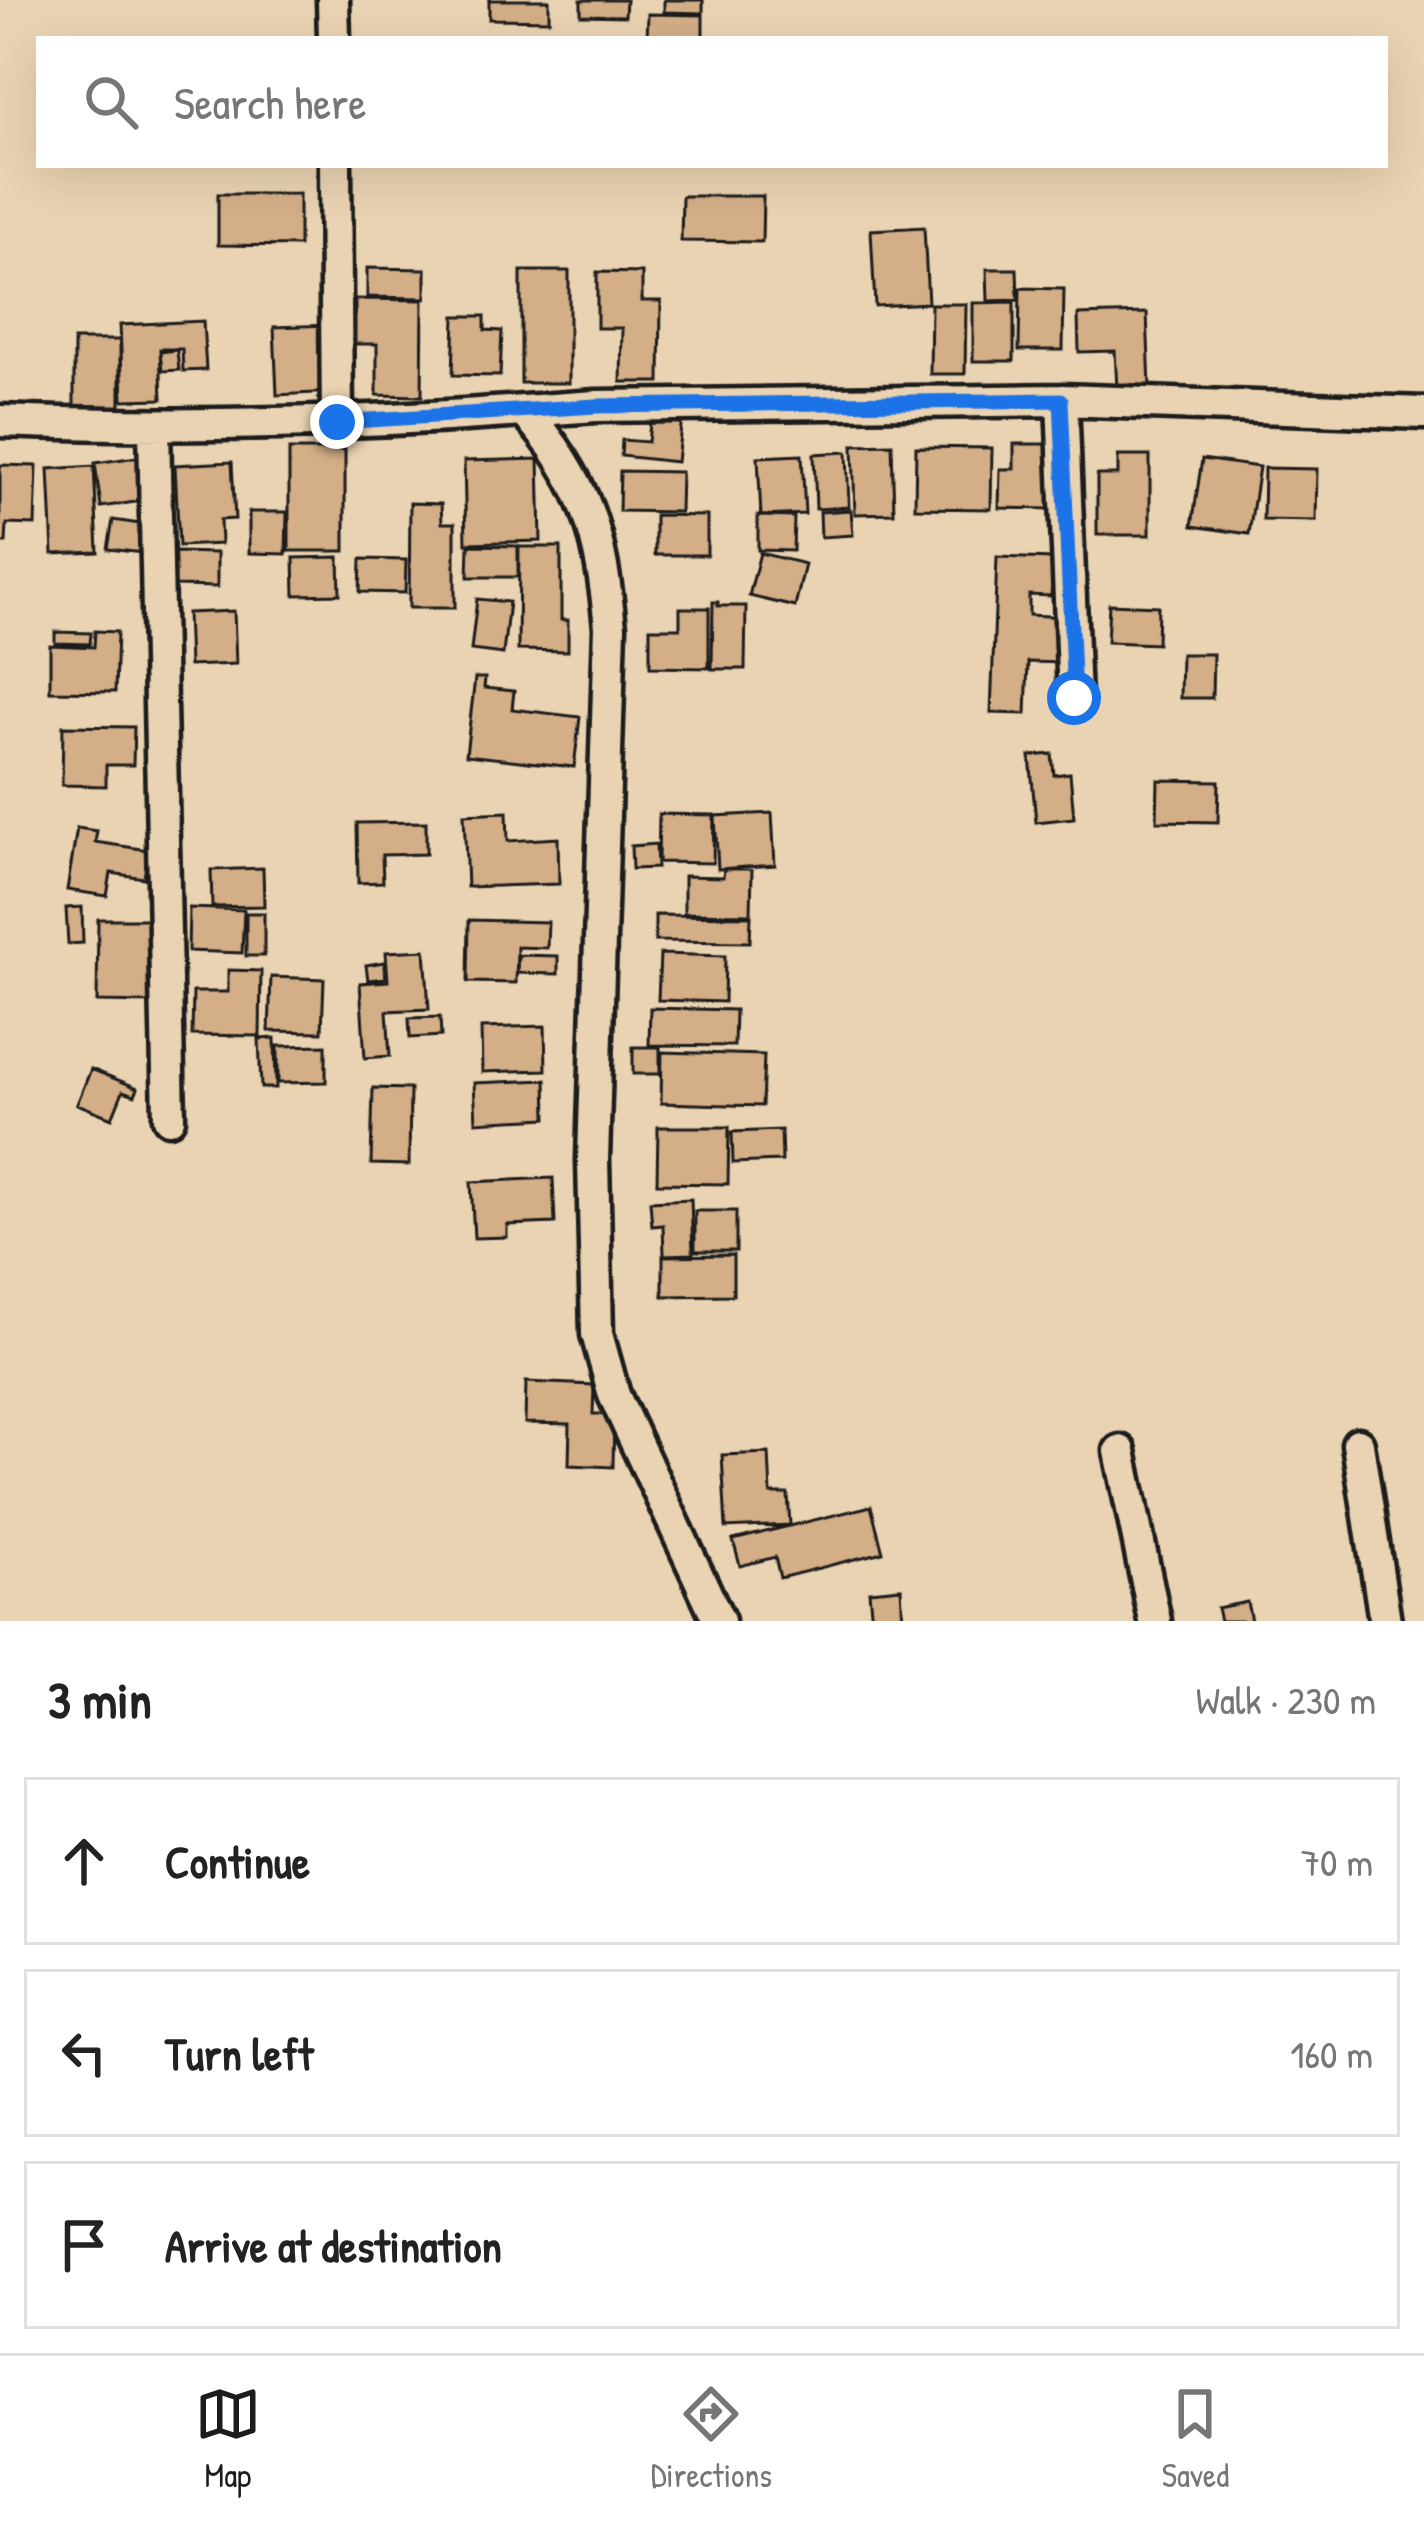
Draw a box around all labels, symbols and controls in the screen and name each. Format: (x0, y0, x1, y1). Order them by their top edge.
search box (36, 36, 1388, 168)
icon: search (78, 69, 144, 135)
text: Search here (174, 72, 366, 133)
route end (310, 395, 364, 449)
route start (1047, 671, 1101, 725)
text: 3 min (48, 1665, 152, 1734)
text: Walk · 230 m (1196, 1673, 1376, 1726)
icon: ahead (51, 1828, 117, 1894)
text: Continue (165, 1831, 310, 1892)
text: 70 m (1301, 1835, 1373, 1888)
icon: left (51, 2020, 117, 2086)
text: Turn left (165, 2023, 314, 2084)
text: 160 m (1290, 2027, 1373, 2080)
icon: arrive (51, 2212, 117, 2278)
text: Arrive at destination (165, 2215, 502, 2276)
tab: Map (195, 2381, 261, 2497)
tab: Directions (651, 2381, 772, 2497)
tab: Saved (1162, 2381, 1229, 2497)

